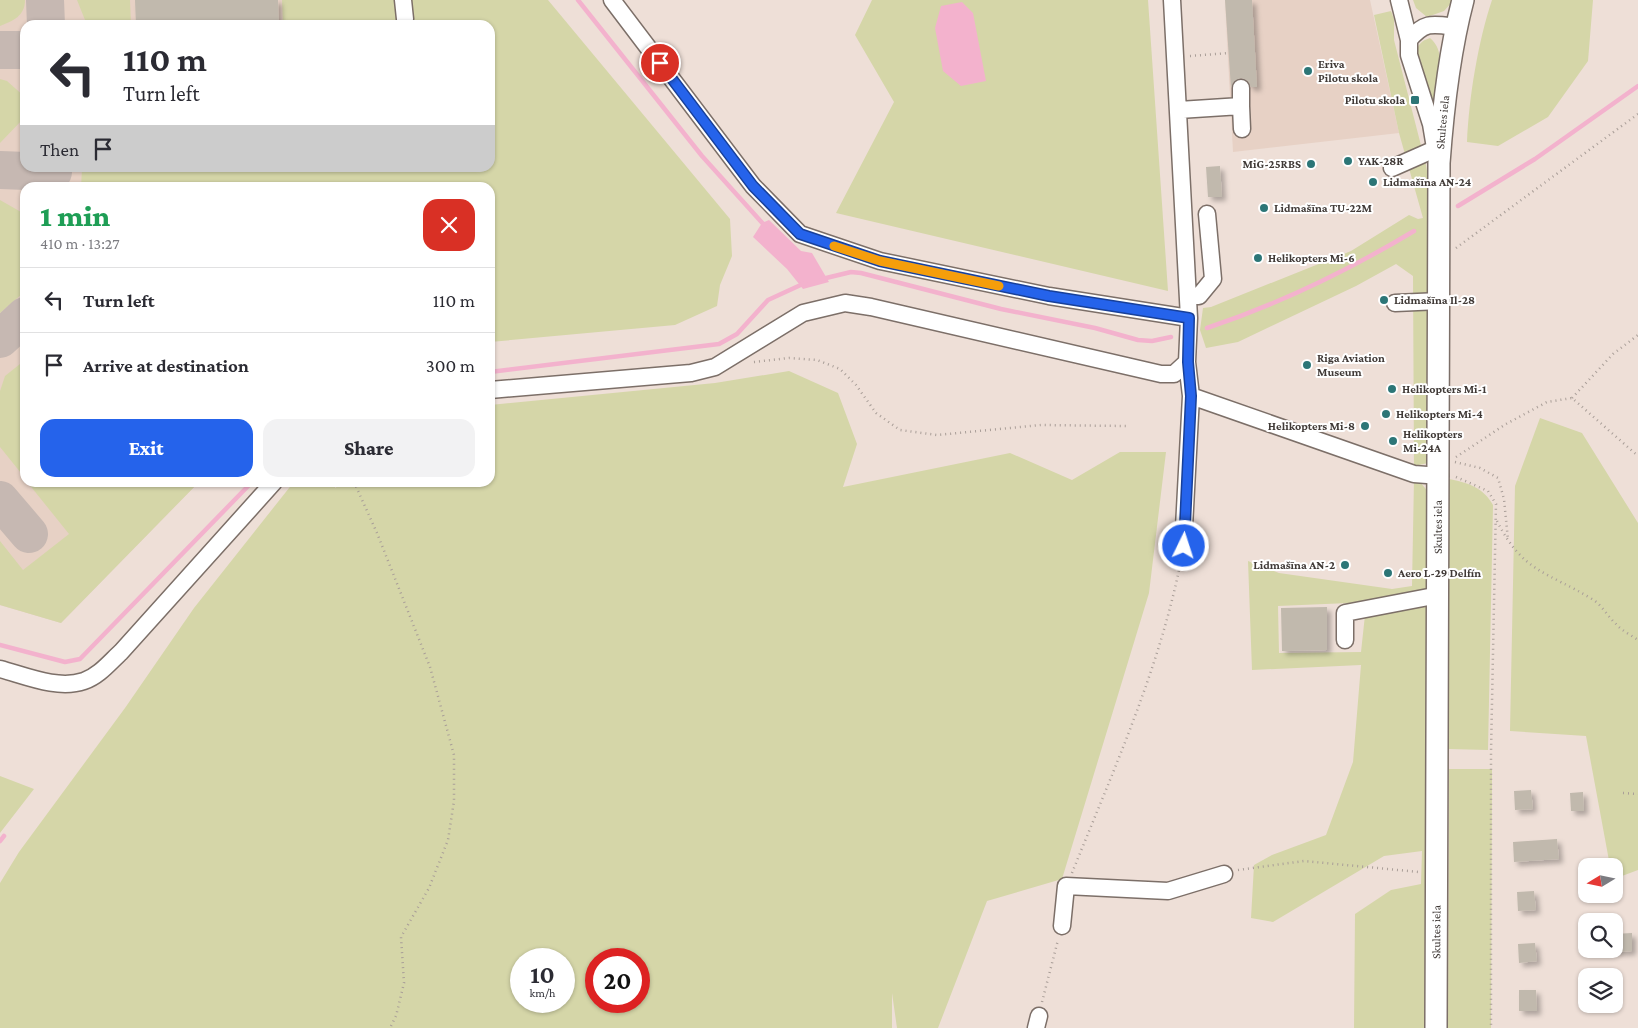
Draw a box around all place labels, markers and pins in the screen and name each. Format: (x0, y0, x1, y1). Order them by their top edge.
pin (639, 42, 681, 84)
place label: Eriva Pilotu skola (1318, 57, 1378, 85)
marker: Eriva Pilotu skola (1302, 65, 1314, 77)
place label: Pilotu skola (1345, 93, 1405, 107)
marker: Pilotu skola (1409, 94, 1421, 106)
place label: YAK-28R (1358, 154, 1404, 168)
marker: YAK-28R (1342, 155, 1354, 167)
place label: MiG-25RBS (1243, 157, 1301, 171)
marker: MiG-25RBS (1305, 158, 1317, 170)
place label: Lidmašīna AN-24 (1383, 175, 1472, 189)
marker: Lidmašīna AN-24 (1367, 176, 1379, 188)
place label: Lidmašīna TU-22M (1274, 201, 1373, 215)
marker: Lidmašīna TU-22M (1258, 202, 1270, 214)
place label: Helikopters Mi-6 (1268, 251, 1355, 265)
marker: Helikopters Mi-6 (1252, 252, 1264, 264)
place label: Lidmašīna Il-28 (1394, 293, 1475, 307)
marker: Lidmašīna Il-28 (1378, 294, 1390, 306)
place label: Riga Aviation Museum (1317, 351, 1385, 379)
marker: Riga Aviation Museum (1301, 359, 1313, 371)
place label: Helikopters Mi-1 (1402, 382, 1487, 396)
marker: Helikopters Mi-1 (1386, 383, 1398, 395)
place label: Helikopters Mi-4 (1396, 407, 1483, 421)
marker: Helikopters Mi-4 (1380, 408, 1392, 420)
place label: Helikopters Mi-8 (1268, 419, 1355, 433)
marker: Helikopters Mi-8 (1359, 420, 1371, 432)
place label: Helikopters Mi-24A (1403, 427, 1462, 455)
marker: Helikopters Mi-24A (1387, 435, 1399, 447)
place label: Lidmašīna AN-2 (1253, 558, 1335, 572)
marker: Lidmašīna AN-2 (1339, 559, 1351, 571)
place label: Aero L-29 Delfín (1397, 566, 1481, 580)
marker: Aero L-29 Delfín (1382, 567, 1394, 579)

